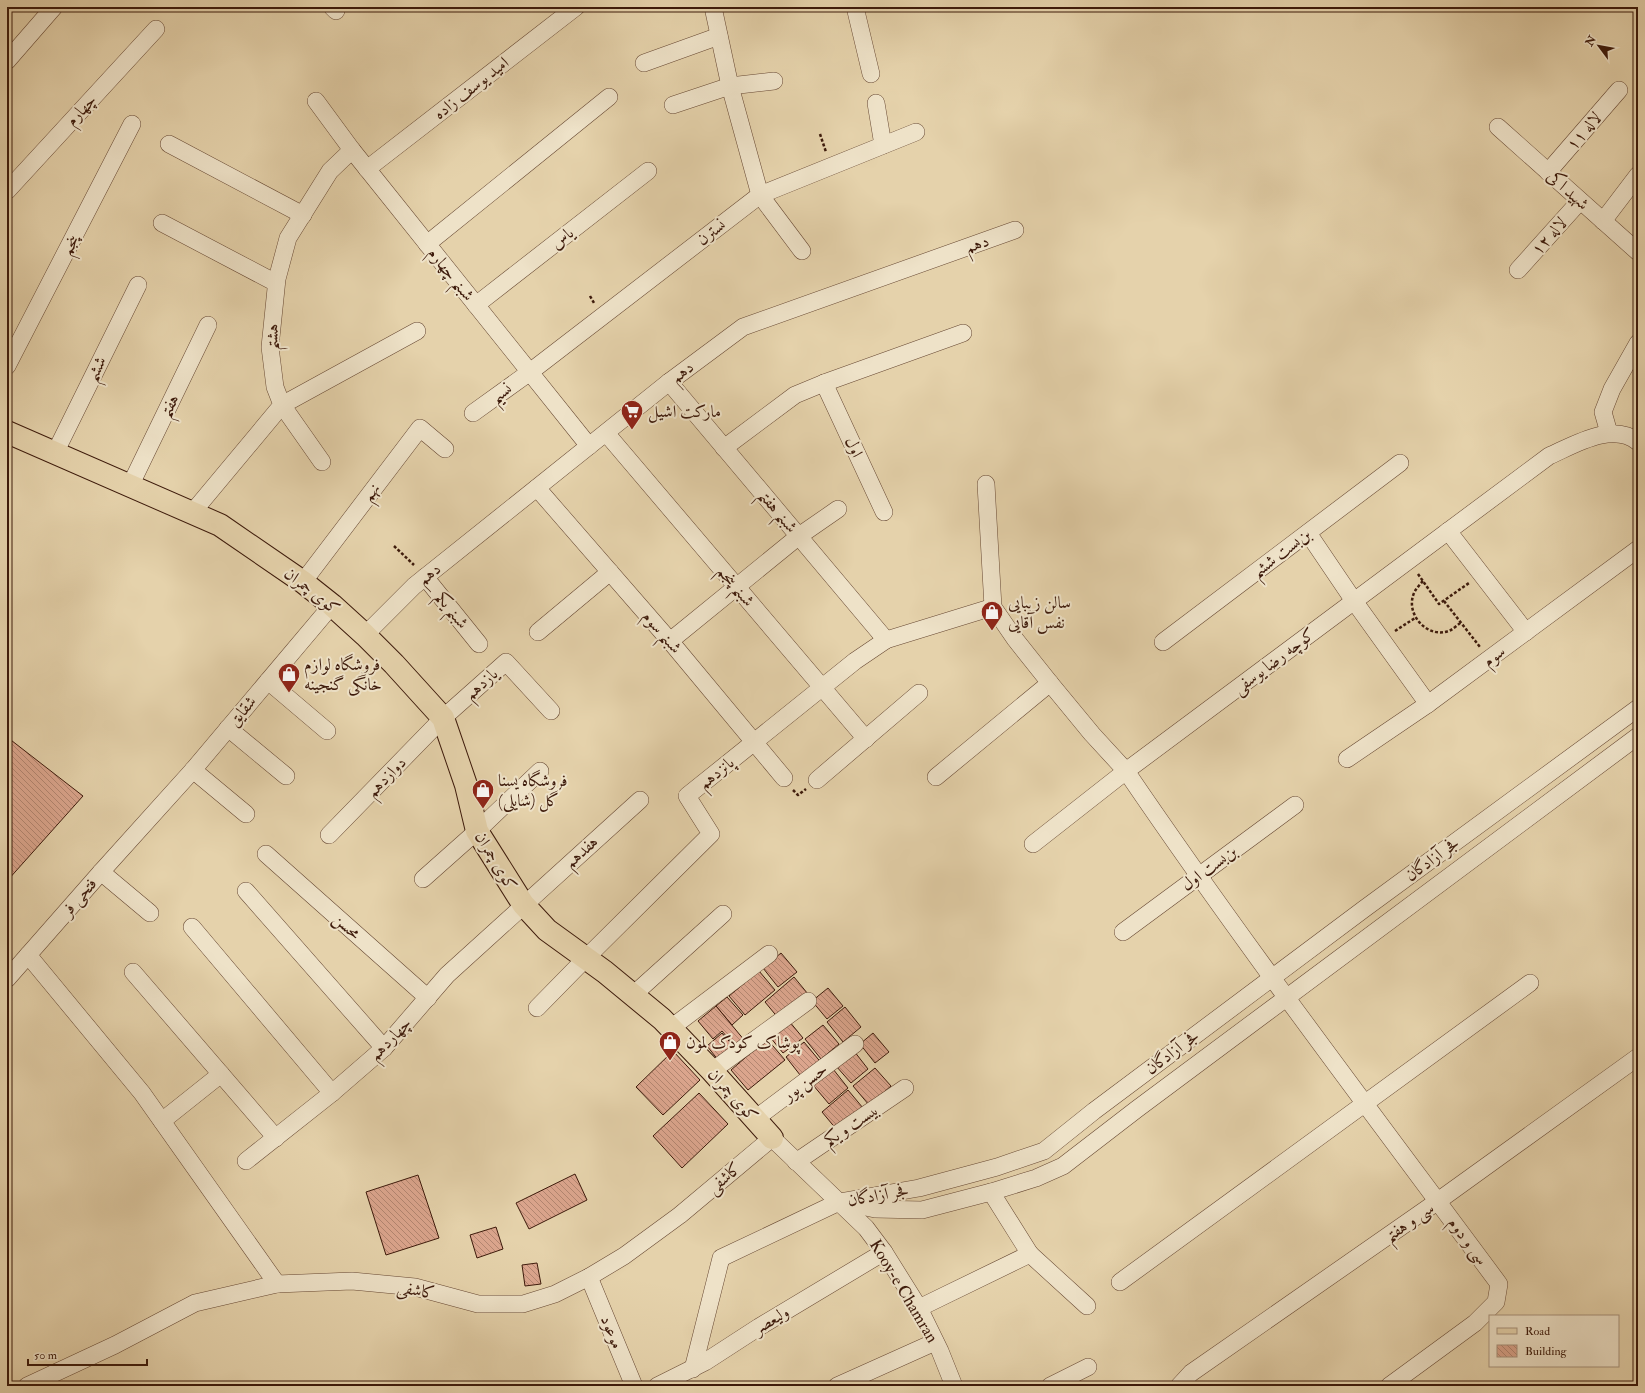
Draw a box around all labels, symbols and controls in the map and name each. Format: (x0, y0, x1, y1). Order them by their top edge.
north arrow (1579, 26, 1619, 66)
text: N (1582, 32, 1600, 49)
street label: امید یوسف زاده (429, 52, 513, 124)
street label: چهارم (61, 90, 104, 133)
street label: لاله ۱۱ (1562, 108, 1606, 154)
street label: شهید اکی (1542, 165, 1594, 215)
street label: لاله ۱۲ (1527, 213, 1571, 259)
street label: نسترن (692, 214, 730, 250)
street label: یاس (546, 222, 579, 254)
street label: پنجم (56, 230, 89, 261)
street label: دهم (962, 230, 994, 263)
street label: شبنم چهارم (418, 243, 479, 309)
street label: هشتم (261, 323, 289, 351)
street label: ششم (81, 353, 116, 388)
street label: دهم (666, 356, 701, 392)
street label: نسیم (486, 378, 520, 413)
street label: هفتم (154, 391, 189, 424)
supermarket icon: مارکت اشیل (619, 398, 645, 431)
place label: مارکت اشیل (648, 401, 721, 423)
street label: اول (840, 433, 868, 461)
street label: نهم (357, 479, 389, 508)
street label: شبنم هفتم (749, 485, 802, 541)
street label: بن‌بست ششم (1247, 524, 1319, 587)
street label: دهم (413, 558, 448, 594)
street label: شبنم پنجم (708, 561, 759, 615)
street label: کوی چمران (280, 563, 344, 619)
street label: شبنم یکم (426, 587, 473, 637)
place label: سالن زیبایی نفس آقایی (1008, 592, 1071, 634)
shop icon: سالن زیبایی نفس آقایی (979, 599, 1005, 632)
street label: شبنم سوم (633, 606, 686, 662)
street label: کوچه رضا یوسفی (1229, 623, 1320, 700)
street label: سوم (1478, 641, 1512, 675)
place label: فروشگاه لوازم خانگی گنجینه (304, 653, 382, 696)
shop icon: فروشگاه لوازم خانگی گنجینه (276, 661, 302, 694)
street label: یازدهم (460, 663, 506, 708)
street label: شقایق (223, 691, 261, 731)
street label: دوازدهم (361, 752, 414, 805)
street label: پانزدهم (694, 752, 742, 798)
place label: فروشگاه یسنا گل (شایلی) (498, 769, 567, 813)
shop icon: فروشگاه یسنا گل (شایلی) (470, 777, 496, 810)
street label: کوی چمران (470, 828, 522, 894)
street label: هفدهم (560, 831, 606, 876)
street label: فجر آزادگان (1401, 832, 1463, 886)
street label: بن‌بست اول (1177, 841, 1241, 895)
street label: فتحی فر (55, 874, 102, 923)
street label: محسن (328, 908, 366, 945)
street label: چهاردهم (364, 1013, 419, 1069)
street label: فجر آزادگان (1141, 1025, 1203, 1079)
shop icon: پوشاک کودک لمون (657, 1029, 683, 1062)
place label: پوشاک کودک لمون (686, 1032, 800, 1055)
street label: حسن پور (777, 1058, 833, 1108)
street label: کوی چمران (703, 1064, 763, 1126)
street label: بیست و یکم (820, 1099, 885, 1155)
street label: کاشفی (703, 1158, 747, 1200)
street label: فجر آزادگان (846, 1179, 910, 1211)
street label: سی و هفتم (1380, 1197, 1441, 1252)
street label: سی و دوم (1440, 1213, 1493, 1272)
street label: Kooy-e Chamran (864, 1236, 943, 1347)
street label: کاشفی (395, 1276, 437, 1306)
street label: ولیعصر (747, 1301, 793, 1341)
street label: موعود (596, 1312, 628, 1352)
legend (1489, 1315, 1619, 1367)
text: Road (1525, 1324, 1550, 1339)
scale bar (28, 1341, 147, 1367)
text: Building (1525, 1344, 1568, 1359)
text: 50 m (34, 1348, 58, 1363)

